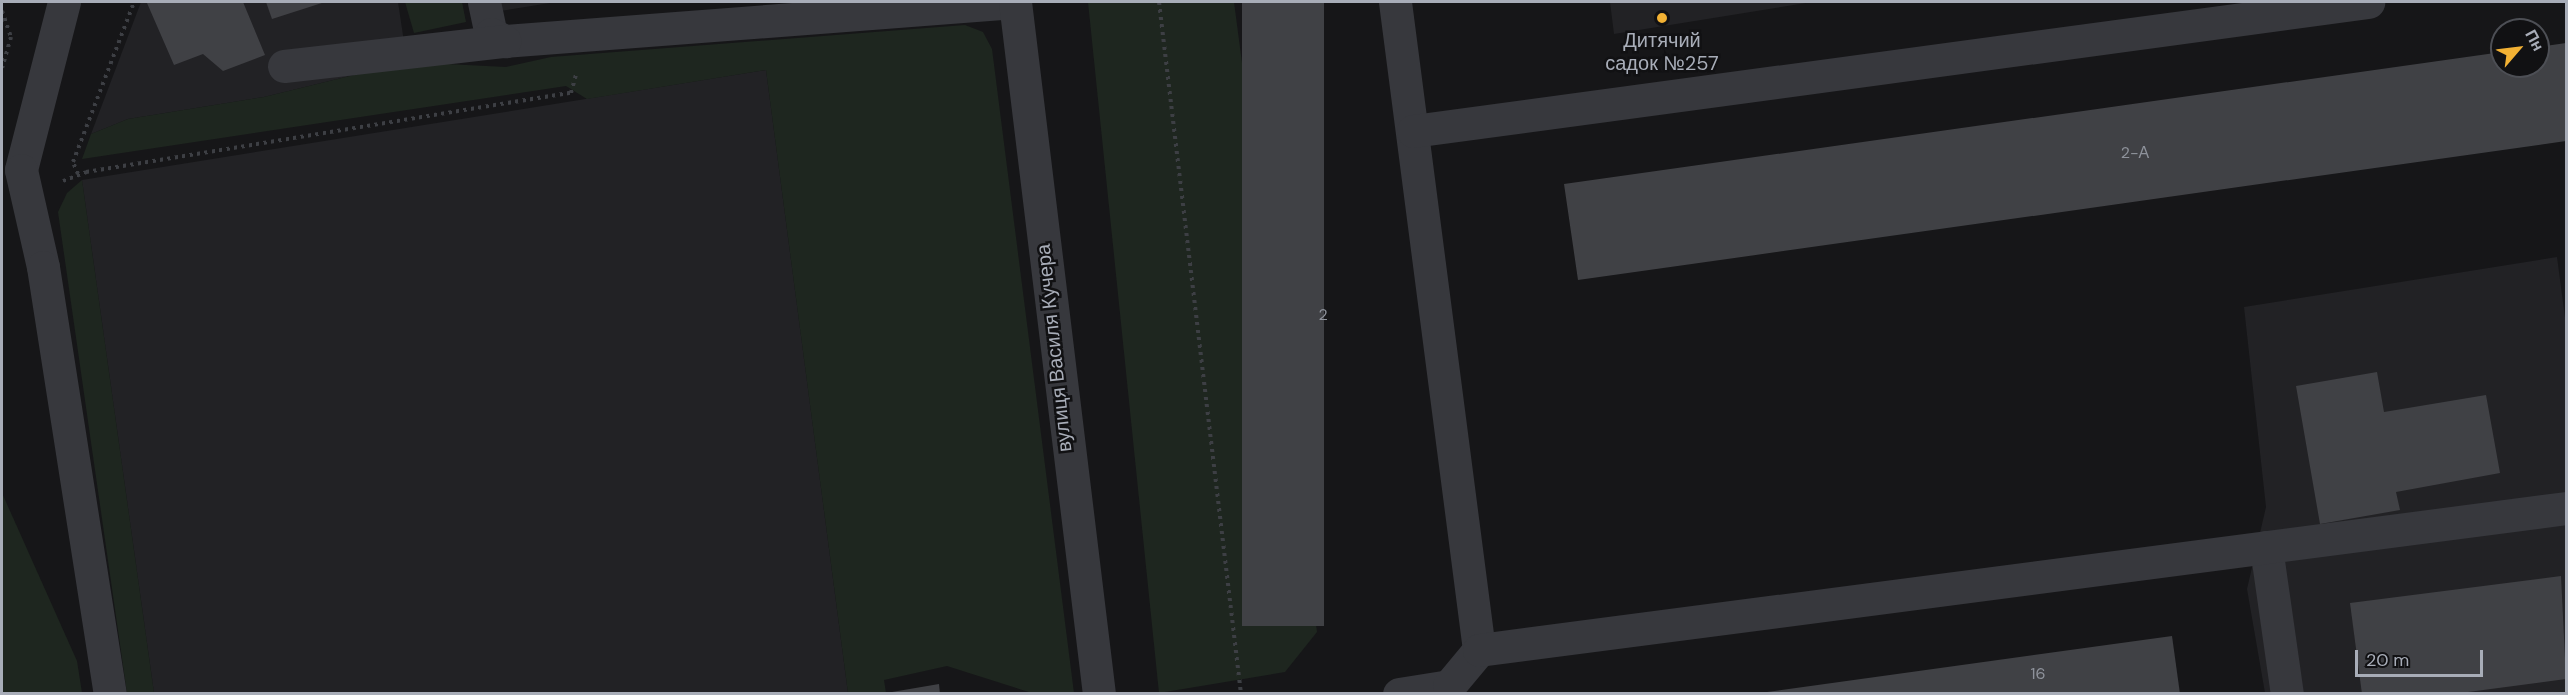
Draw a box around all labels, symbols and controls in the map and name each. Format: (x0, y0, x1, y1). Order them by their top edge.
marker: Дитячий садок №257 (1655, 11, 1669, 25)
north arrow (2490, 18, 2550, 78)
text: Пн (2520, 26, 2549, 55)
place label: Дитячий садок №257 (1605, 28, 1719, 75)
house number: 2-А (2121, 143, 2149, 163)
street label: вулиця Василя Кучера (1031, 243, 1077, 453)
house number: 2 (1318, 305, 1328, 325)
scale bar (2358, 638, 2486, 676)
text: 20 m (2366, 648, 2409, 672)
house number: 16 (2030, 664, 2046, 684)

